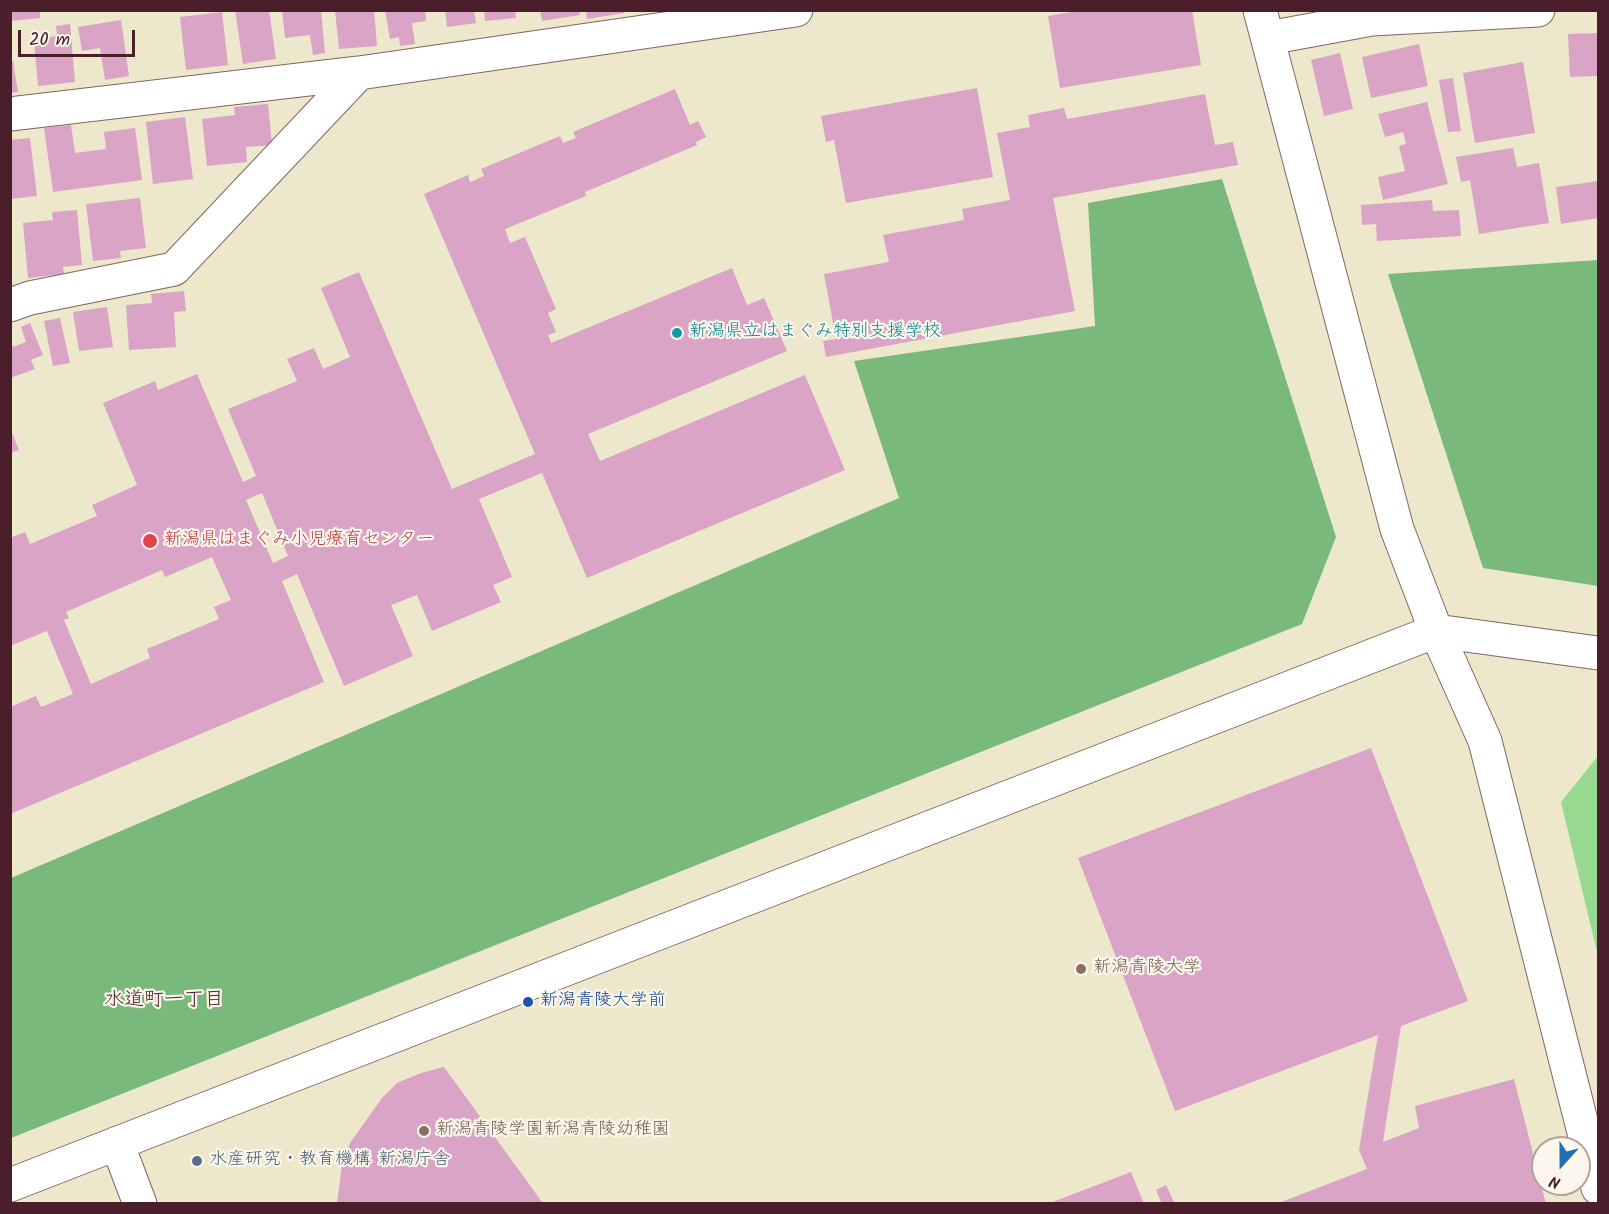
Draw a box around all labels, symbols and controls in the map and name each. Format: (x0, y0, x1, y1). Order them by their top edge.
scale bar (21, 18, 138, 56)
text: 20 m (29, 26, 70, 55)
place label: 新潟県立はまぐみ特別支援学校 (689, 322, 941, 344)
marker: 新潟県立はまぐみ特別支援学校 (670, 326, 684, 340)
place label: 新潟県はまぐみ小児療育センター (164, 530, 434, 552)
marker: 新潟県はまぐみ小児療育センター (141, 532, 159, 550)
place label: 新潟青陵大学 (1093, 958, 1201, 980)
marker: 新潟青陵大学 (1074, 962, 1088, 976)
district label: 水道町一丁目 (104, 990, 224, 1014)
place label: 新潟青陵大学前 (540, 991, 666, 1013)
marker: 新潟青陵大学前 (521, 995, 535, 1009)
place label: 新潟青陵学園新潟青陵幼稚園 (436, 1120, 670, 1142)
marker: 新潟青陵学園新潟青陵幼稚園 (417, 1124, 431, 1138)
north arrow (1531, 1136, 1591, 1196)
place label: 水産研究・教育機構 新潟庁舎 (209, 1150, 450, 1172)
marker: 水産研究・教育機構 新潟庁舎 (190, 1154, 204, 1168)
text: N (1546, 1168, 1564, 1195)

